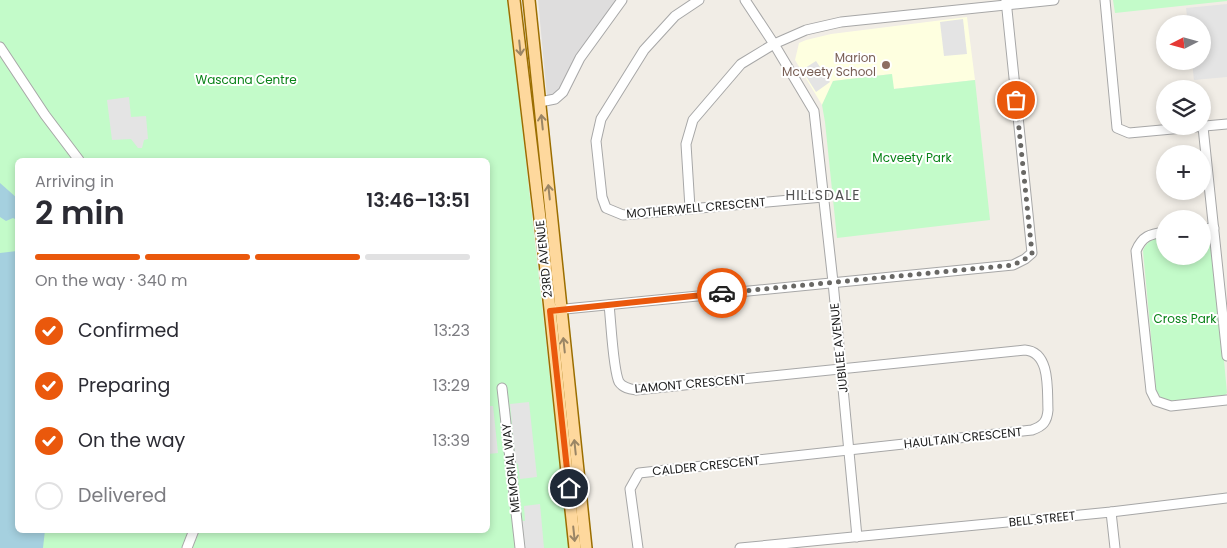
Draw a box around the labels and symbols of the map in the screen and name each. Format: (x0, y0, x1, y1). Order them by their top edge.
north arrow (1156, 15, 1211, 70)
one-way arrow (515, 40, 525, 56)
place label: Marion Mcveety School (782, 49, 876, 80)
marker: Marion Mcveety School (880, 59, 892, 71)
park label: Wascana Centre (195, 71, 297, 88)
pin (995, 79, 1037, 121)
one-way arrow (537, 115, 547, 131)
park label: Mcveety Park (872, 149, 952, 166)
one-way arrow (544, 184, 554, 200)
district label: HILLSDALE (785, 185, 861, 205)
street label: MOTHERWELL CRESCENT (626, 193, 767, 222)
street label: 23RD AVENUE (531, 219, 556, 299)
courier (697, 268, 747, 318)
street label: JUBILEE AVENUE (825, 302, 852, 394)
park label: Cross Park (1154, 310, 1217, 327)
one-way arrow (560, 337, 569, 353)
street label: LAMONT CRESCENT (634, 370, 747, 397)
street label: MEMORIAL WAY (497, 423, 524, 514)
street label: HAULTAIN CRESCENT (903, 423, 1023, 452)
one-way arrow (570, 440, 580, 456)
street label: CALDER CRESCENT (651, 451, 761, 480)
pin (548, 467, 590, 509)
street label: BELL STREET (1008, 507, 1077, 530)
one-way arrow (569, 526, 578, 542)

